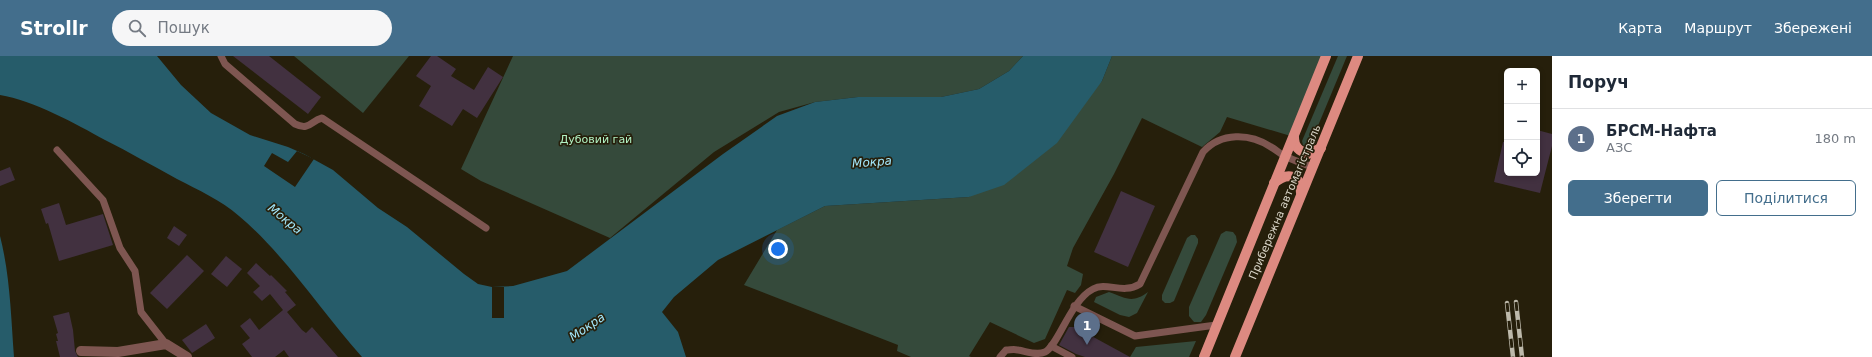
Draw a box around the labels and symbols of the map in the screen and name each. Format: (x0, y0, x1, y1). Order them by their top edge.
street label: Прибережна автомагістраль (1246, 123, 1324, 281)
park label: Дубовий гай (560, 133, 632, 146)
water label: Мокра (852, 154, 892, 170)
water label: Мокра (265, 201, 305, 237)
your location (768, 239, 788, 259)
water label: Мокра (567, 310, 607, 344)
pin: 1 (1074, 312, 1100, 345)

